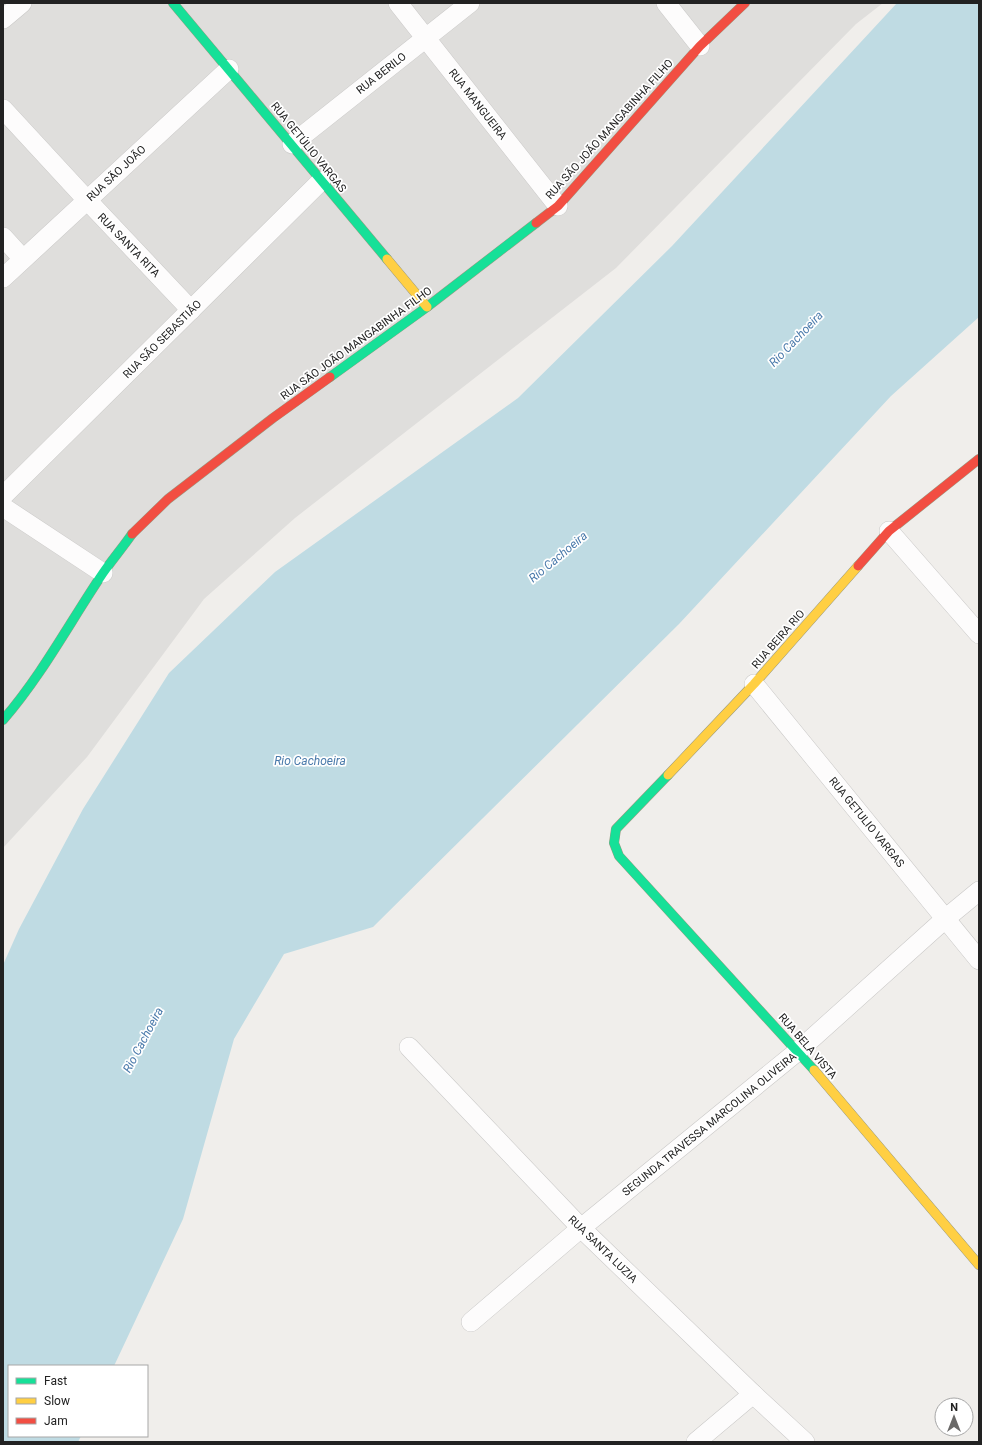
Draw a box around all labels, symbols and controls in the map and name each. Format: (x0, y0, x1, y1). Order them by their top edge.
street label: RUA BERILO (354, 50, 409, 97)
street label: RUA SÃO JOÃO MANGABINHA FILHO (543, 57, 676, 202)
street label: RUA MANGUEIRA (446, 66, 510, 143)
street label: RUA GETÚLIO VARGAS (268, 100, 349, 195)
street label: RUA SÃO JOÃO (84, 143, 149, 204)
street label: RUA SANTA RITA (95, 211, 163, 281)
street label: RUA SÃO JOÃO MANGABINHA FILHO (278, 284, 435, 403)
street label: RUA SÃO SEBASTIÃO (121, 298, 204, 381)
water label: Rio Cachoeira (766, 308, 826, 370)
water label: Rio Cachoeira (526, 529, 590, 585)
street label: RUA BEIRA RIO (749, 607, 808, 671)
water label: Rio Cachoeira (274, 754, 346, 768)
street label: RUA GETULIO VARGAS (826, 775, 907, 870)
water label: Rio Cachoeira (120, 1005, 166, 1075)
street label: RUA BELA VISTA (776, 1011, 840, 1082)
street label: SEGUNDA TRAVESSA MARCOLINA OLIVEIRA (620, 1050, 800, 1199)
street label: RUA SANTA LUZIA (565, 1213, 640, 1286)
legend (8, 1365, 148, 1437)
text: Fast (44, 1374, 67, 1388)
text: Slow (44, 1394, 70, 1408)
north arrow (934, 1397, 974, 1437)
text: N (950, 1401, 958, 1414)
text: Jam (44, 1414, 68, 1428)

